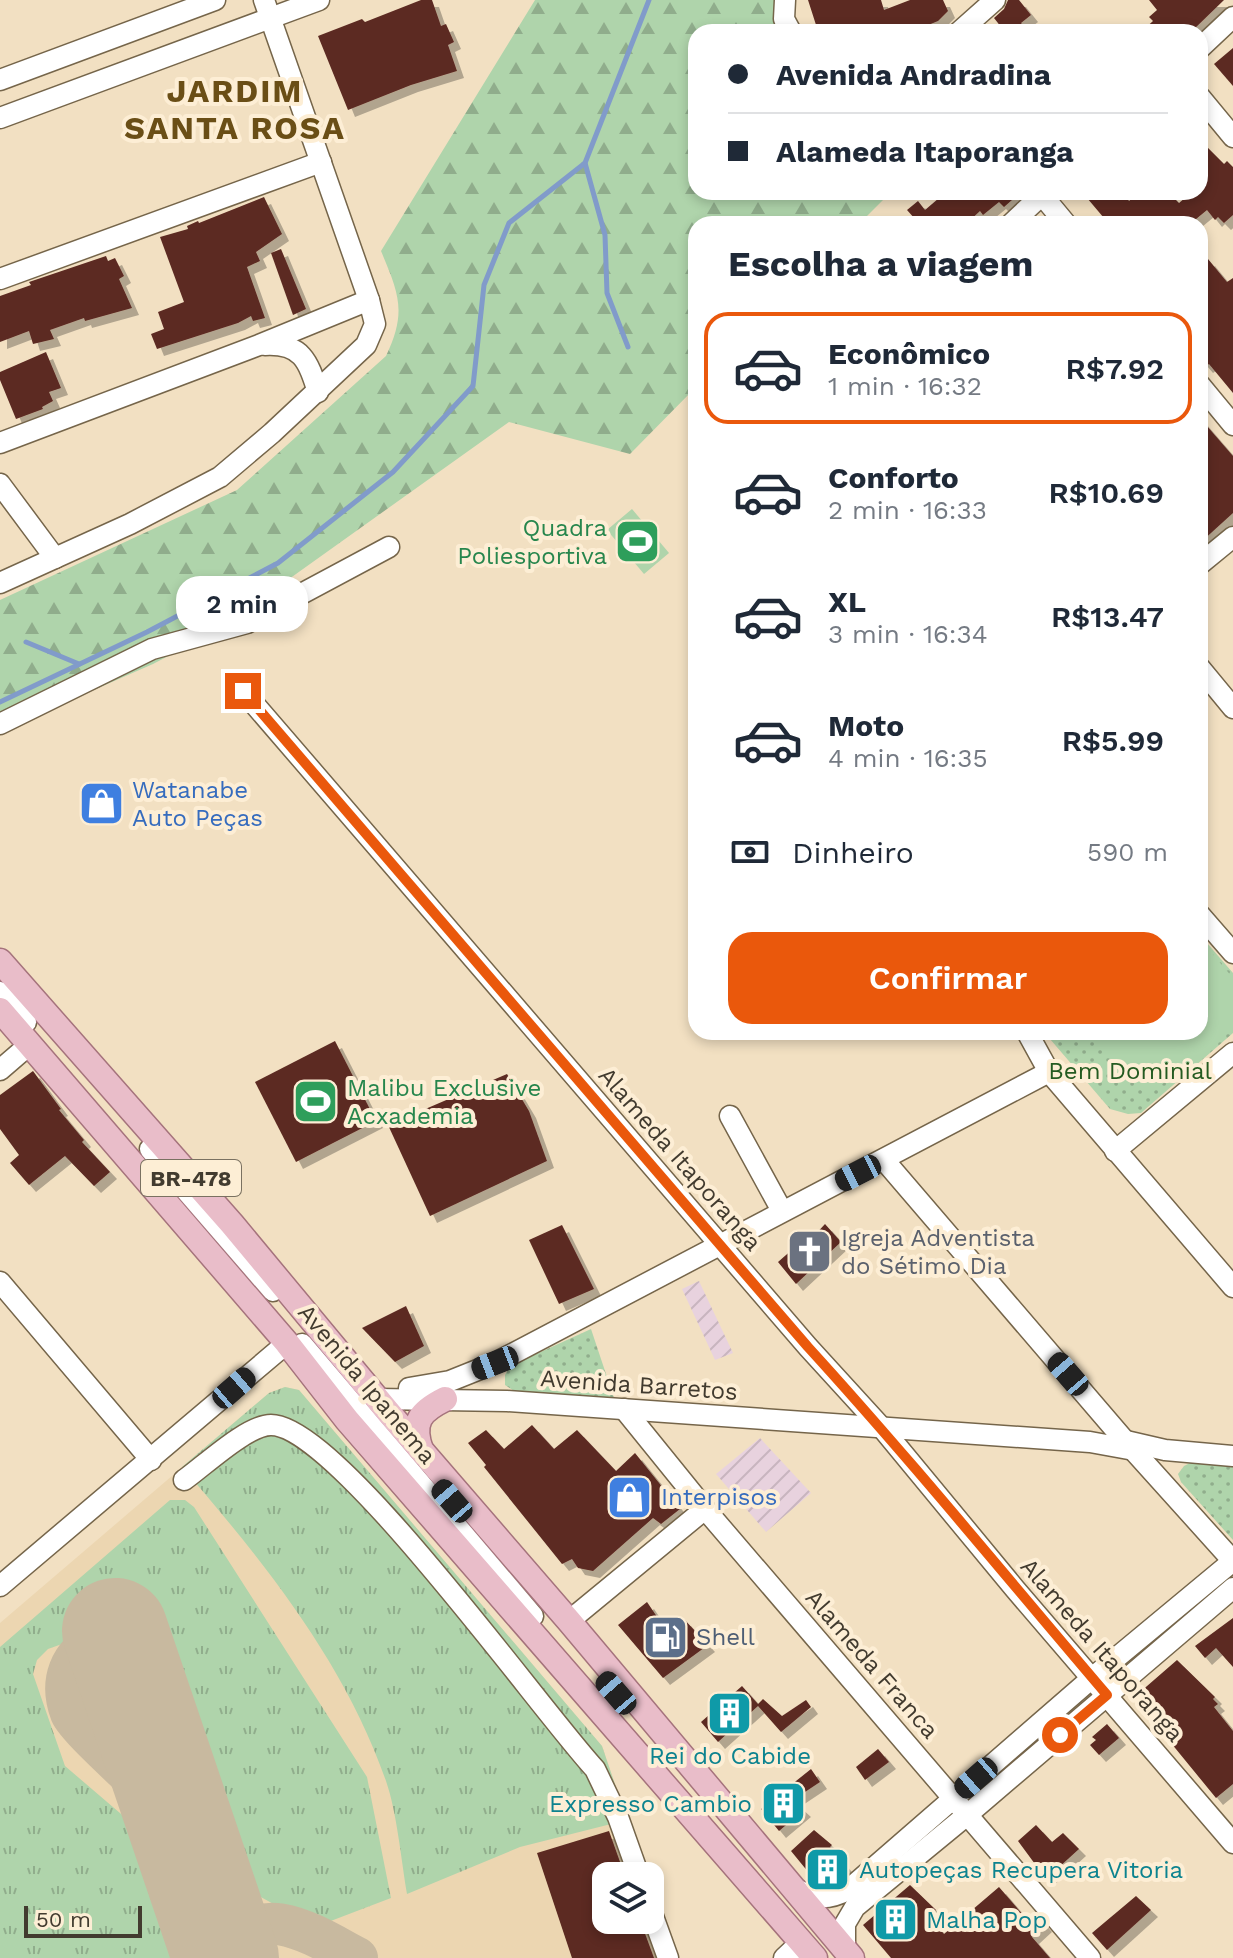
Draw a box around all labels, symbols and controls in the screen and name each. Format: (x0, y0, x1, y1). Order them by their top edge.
text: Avenida Andradina (776, 57, 1051, 92)
district label: JARDIM SANTA ROSA (124, 72, 346, 147)
text: Alameda Itaporanga (776, 134, 1074, 169)
text: Escolha a viagem (728, 243, 1033, 285)
icon: car (732, 332, 804, 404)
text: Econômico (828, 336, 990, 371)
text: R$7.92 (1066, 351, 1164, 386)
text: 1 min · 16:32 (828, 371, 982, 401)
icon: car (732, 456, 804, 528)
text: Conforto (828, 460, 959, 495)
text: R$10.69 (1048, 475, 1164, 510)
text: 2 min · 16:33 (828, 495, 987, 525)
place label: Quadra Poliesportiva (457, 514, 607, 570)
sports icon: Quadra Poliesportiva (614, 518, 662, 566)
callout: 2 min (177, 575, 309, 631)
icon: car (732, 580, 804, 652)
text: XL (828, 584, 866, 619)
text: 2 min (206, 589, 278, 619)
text: R$13.47 (1051, 599, 1164, 634)
text: 3 min · 16:34 (828, 619, 988, 649)
route end (225, 673, 261, 709)
icon: car (732, 704, 804, 776)
text: Moto (828, 708, 904, 743)
text: R$5.99 (1062, 723, 1164, 758)
text: 4 min · 16:35 (828, 743, 988, 773)
place label: Watanabe Auto Peças (132, 776, 263, 832)
shop icon: Watanabe Auto Peças (77, 780, 125, 828)
icon: cash (728, 830, 772, 874)
text: Dinheiro (792, 835, 914, 870)
text: 590 m (1087, 837, 1168, 867)
button: Confirmar (728, 932, 1168, 1024)
park label: Bem Dominial (1048, 1057, 1213, 1085)
street label: Alameda Itaporanga (593, 1061, 767, 1257)
place label: Malibu Exclusive Acxademia (347, 1074, 541, 1130)
sports icon: Malibu Exclusive Acxademia (292, 1078, 340, 1126)
car (831, 1151, 885, 1195)
road number: BR-478 (141, 1160, 241, 1196)
place label: Igreja Adventista do Sétimo Dia (841, 1224, 1035, 1280)
church icon: Igreja Adventista do Sétimo Dia (786, 1228, 834, 1276)
street label: Avenida Ipanema (292, 1299, 442, 1469)
car (468, 1343, 522, 1383)
car (1043, 1348, 1093, 1400)
car (208, 1363, 260, 1413)
street label: Avenida Barretos (539, 1364, 739, 1406)
shop icon: Interpisos (606, 1473, 654, 1521)
car (427, 1475, 477, 1527)
place label: Interpisos (661, 1483, 778, 1511)
street label: Alameda Itaporanga (1015, 1552, 1189, 1748)
street label: Alameda Franca (800, 1584, 944, 1744)
fuel station icon: Shell (641, 1613, 689, 1661)
place label: Shell (696, 1623, 755, 1651)
car (591, 1667, 641, 1719)
building icon: Rei do Cabide (706, 1690, 754, 1738)
route start (1042, 1717, 1078, 1753)
place label: Rei do Cabide (649, 1742, 811, 1770)
car (950, 1753, 1002, 1803)
building icon: Expresso Cambio (759, 1780, 807, 1828)
place label: Expresso Cambio (549, 1790, 752, 1818)
building icon: Autopeças Recupera Vitoria (804, 1846, 852, 1894)
place label: Autopeças Recupera Vitoria (859, 1856, 1183, 1884)
map controls (592, 1862, 664, 1934)
button: layers (592, 1862, 664, 1934)
building icon: Malha Pop (871, 1896, 919, 1944)
scale bar (24, 1902, 142, 1938)
place label: Malha Pop (926, 1906, 1047, 1934)
text: 50 m (36, 1907, 91, 1932)

